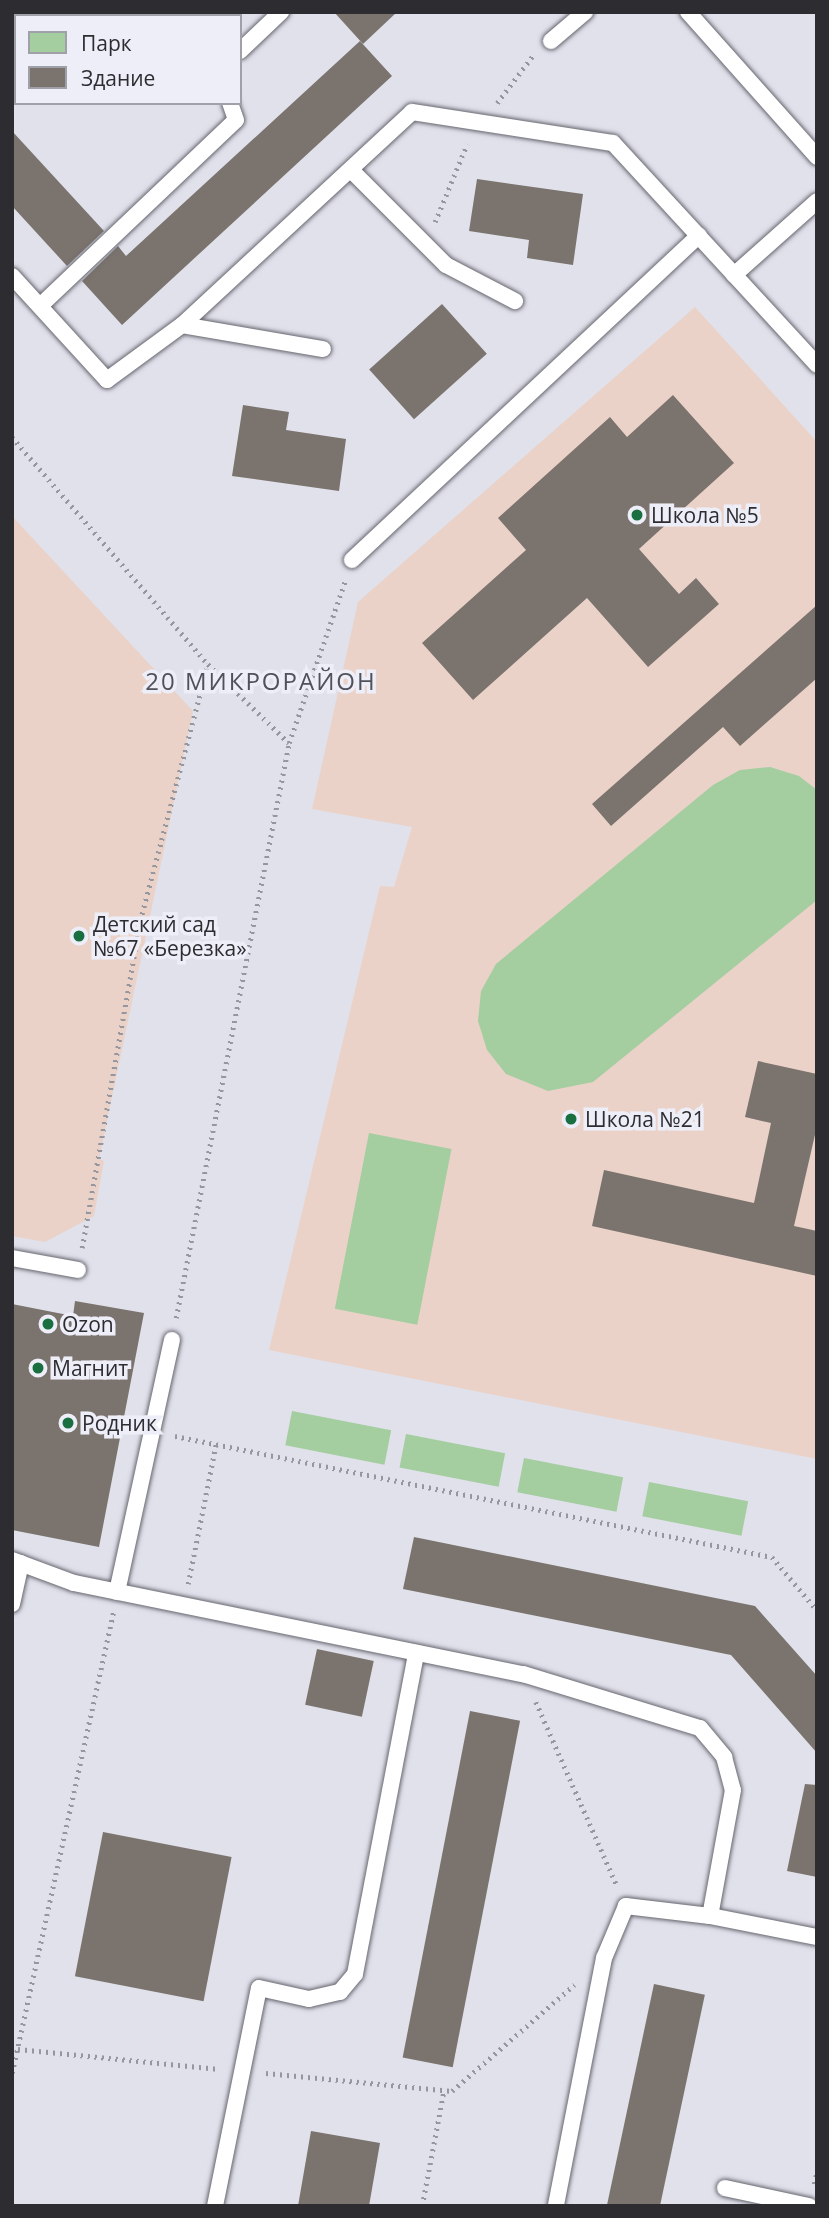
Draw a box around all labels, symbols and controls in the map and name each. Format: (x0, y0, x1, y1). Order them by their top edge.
legend (14, 14, 242, 105)
text: Парк (81, 29, 132, 57)
text: Здание (81, 64, 155, 92)
place label: Школа №5 (651, 502, 759, 528)
marker: Школа №5 (629, 507, 645, 523)
district label: 20 МИКРОРАЙОН (147, 667, 375, 695)
place label: Детский сад №67 «Березка» (93, 911, 247, 961)
marker: Детский сад №67 «Березка» (71, 928, 87, 944)
place label: Школа №21 (585, 1106, 705, 1132)
marker: Школа №21 (563, 1111, 579, 1127)
place label: Ozon (62, 1311, 114, 1337)
marker: Ozon (40, 1316, 56, 1332)
place label: Магнит (52, 1355, 128, 1381)
marker: Магнит (30, 1360, 46, 1376)
place label: Родник (82, 1410, 157, 1436)
marker: Родник (60, 1415, 76, 1431)

